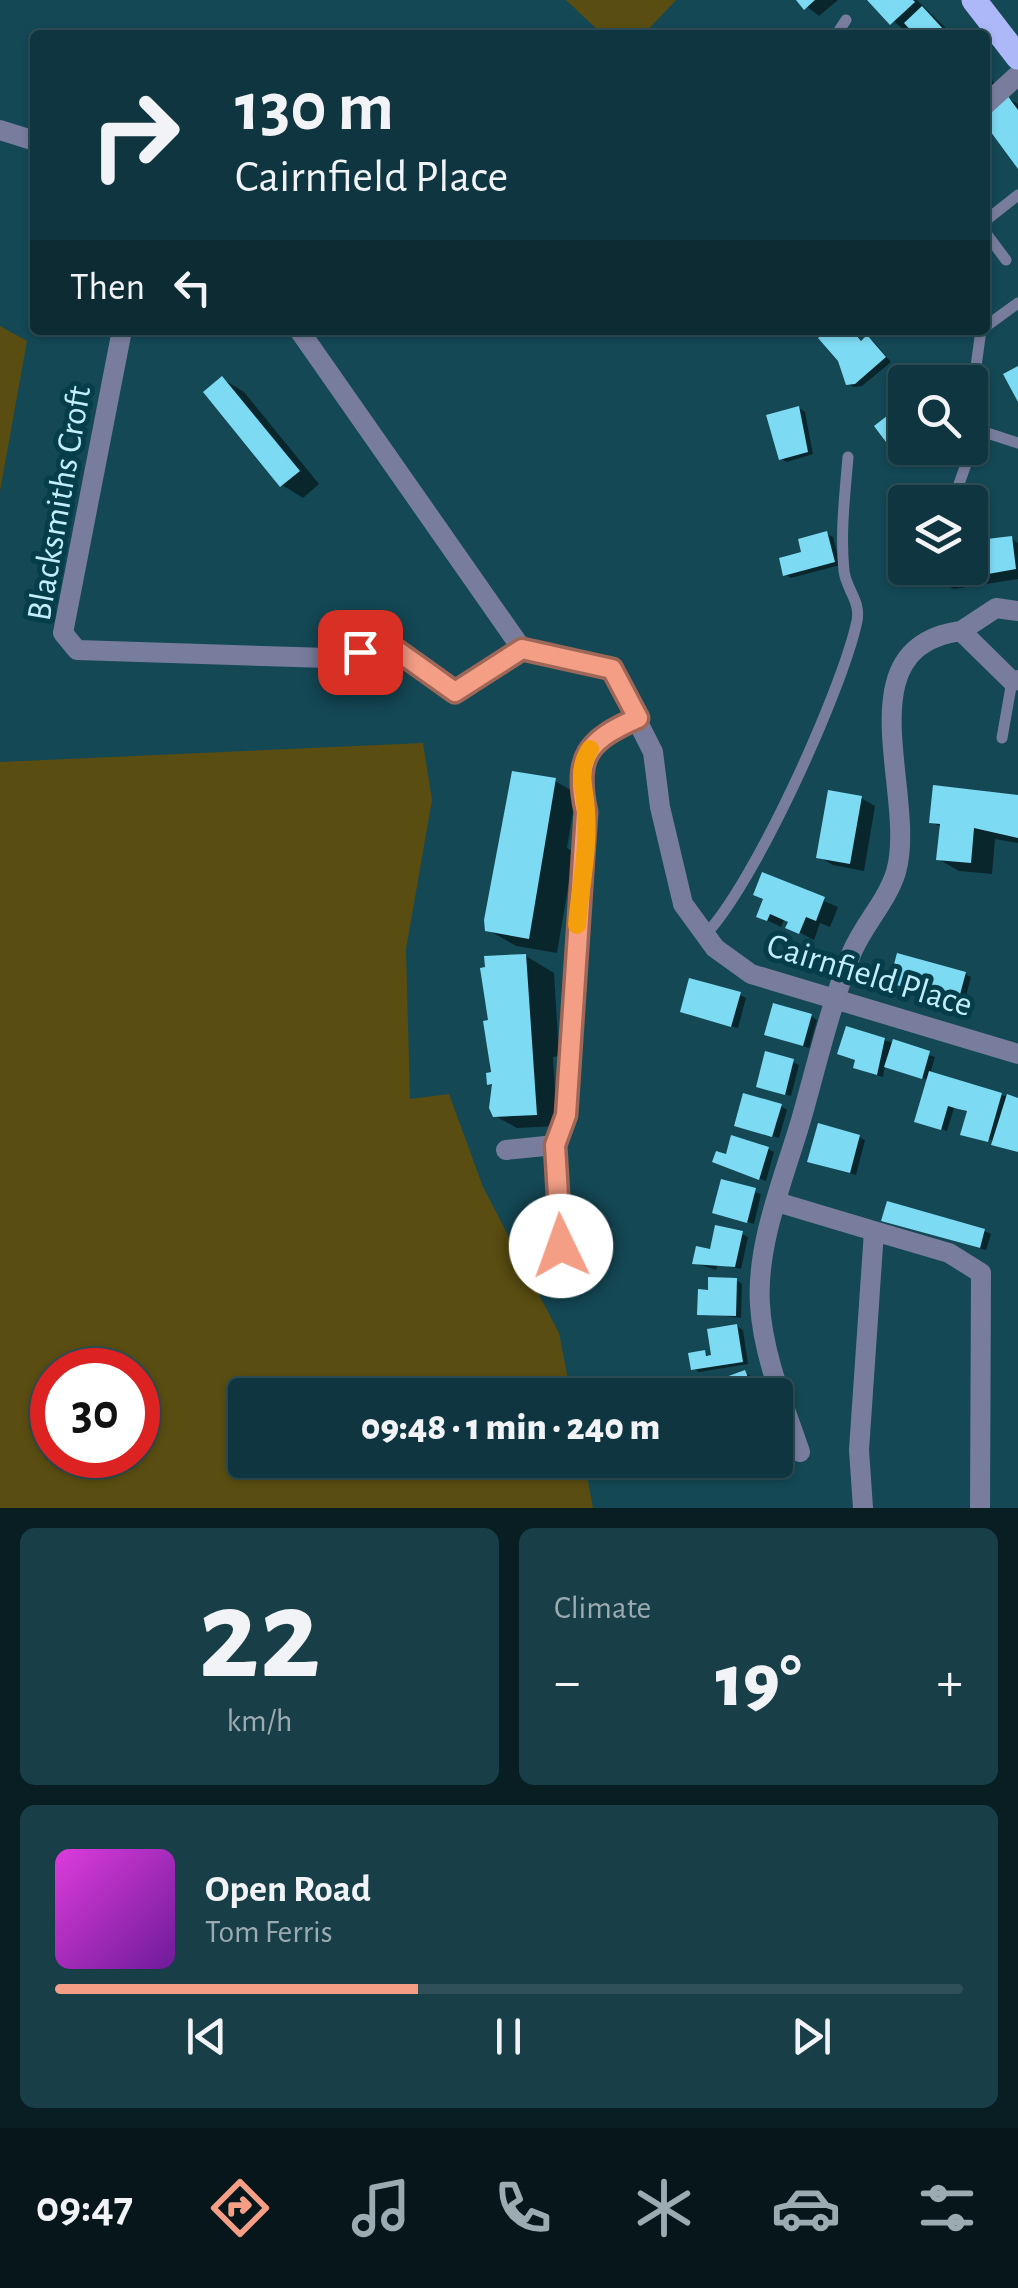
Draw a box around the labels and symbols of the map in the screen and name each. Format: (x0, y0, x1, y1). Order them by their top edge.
street label: Blacksmiths Croft (22, 383, 97, 623)
pin (318, 610, 403, 695)
street label: Cairnfield Place (763, 928, 976, 1023)
position arrow (509, 1194, 613, 1298)
speed limit sign: 30 (30, 1348, 160, 1478)

